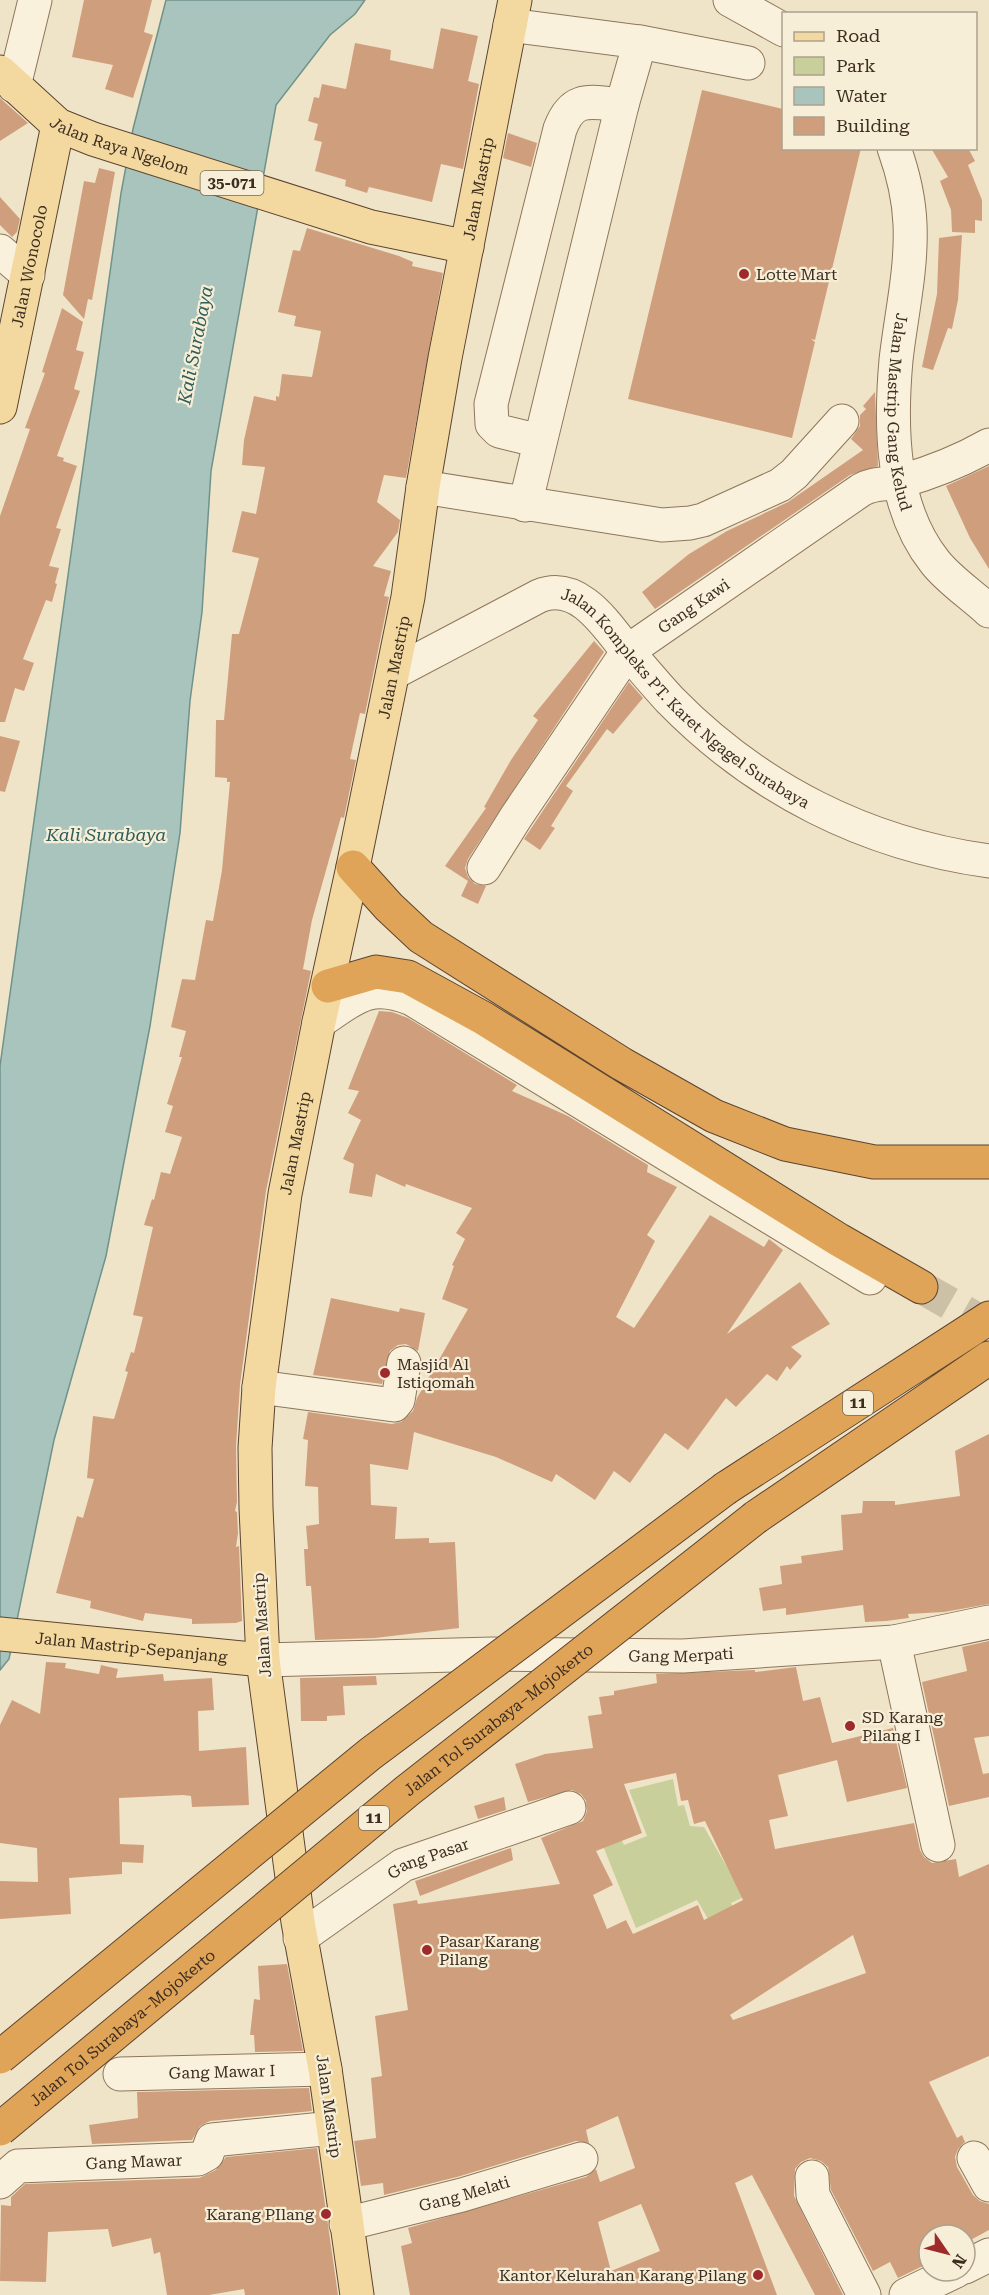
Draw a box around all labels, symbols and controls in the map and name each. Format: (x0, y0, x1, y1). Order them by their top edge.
legend (782, 12, 977, 150)
text: Road (836, 25, 881, 46)
text: Park (836, 55, 876, 76)
text: Water (836, 85, 887, 106)
street label: Jalan Raya Ngelom (46, 113, 192, 179)
text: Building (836, 115, 910, 136)
street label: Jalan Mastrip (459, 135, 497, 242)
road number: 35-071 (200, 171, 264, 195)
street label: Jalan Wonocolo (7, 203, 51, 329)
place label: Lotte Mart (756, 265, 837, 284)
marker: Lotte Mart (737, 267, 751, 281)
water label: Kali Surabaya (173, 284, 217, 407)
street label: Jalan Mastrip Gang Kelud (884, 312, 916, 513)
street label: Gang Kawi (654, 574, 733, 637)
street label: Jalan Kompleks PT. Karet Ngagel Surabaya (559, 584, 813, 812)
street label: Jalan Mastrip (374, 614, 413, 720)
water label: Kali Surabaya (45, 824, 166, 845)
street label: Jalan Mastrip (276, 1090, 315, 1196)
place label: Masjid Al Istiqomah (397, 1355, 475, 1392)
marker: Masjid Al Istiqomah (378, 1366, 392, 1380)
road number: 11 (843, 1391, 873, 1415)
street label: Jalan Mastrip (249, 1572, 275, 1678)
street label: Jalan Mastrip-Sepanjang (34, 1628, 229, 1666)
street label: Jalan Tol Surabaya–Mojokerto (400, 1639, 597, 1800)
street label: Gang Merpati (628, 1643, 734, 1666)
place label: SD Karang Pilang I (862, 1708, 944, 1745)
marker: SD Karang Pilang I (843, 1719, 857, 1733)
road number: 11 (359, 1806, 389, 1830)
street label: Gang Pasar (383, 1834, 472, 1883)
place label: Pasar Karang Pilang (439, 1932, 540, 1969)
marker: Pasar Karang Pilang (420, 1943, 434, 1957)
street label: Jalan Tol Surabaya–Mojokerto (26, 1945, 219, 2110)
street label: Jalan Mastrip (312, 2053, 346, 2159)
street label: Gang Mawar I (168, 2061, 276, 2082)
street label: Gang Mawar (85, 2150, 183, 2173)
street label: Gang Melati (417, 2172, 512, 2215)
place label: Karang PIlang (206, 2205, 315, 2224)
marker: Karang PIlang (319, 2207, 333, 2221)
north arrow (917, 2223, 977, 2283)
text: N (948, 2251, 970, 2272)
place label: Kantor Kelurahan Karang Pilang (499, 2266, 747, 2285)
marker: Kantor Kelurahan Karang Pilang (751, 2268, 765, 2282)

